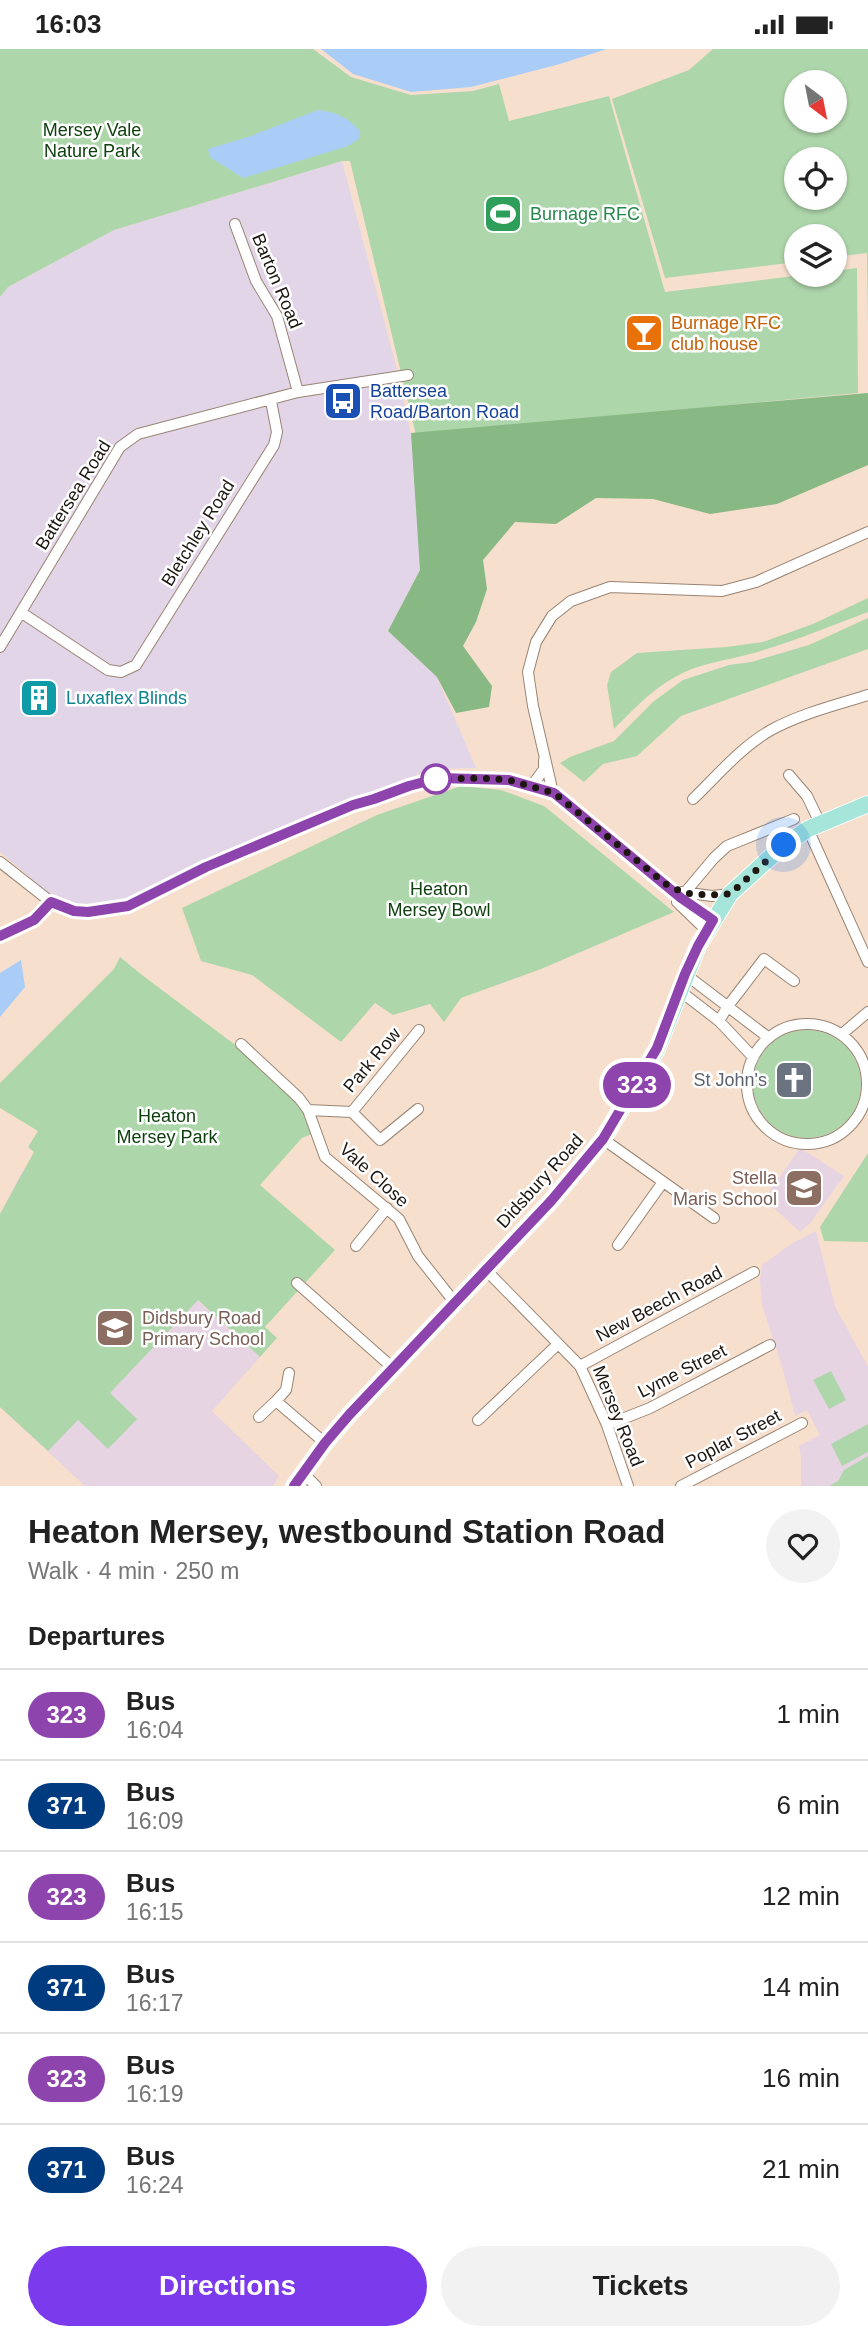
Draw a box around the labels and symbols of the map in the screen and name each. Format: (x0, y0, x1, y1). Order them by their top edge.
north arrow (784, 70, 847, 133)
park label: Mersey Vale Nature Park (43, 120, 141, 161)
sports icon: Burnage RFC (482, 193, 524, 235)
place label: Burnage RFC (530, 204, 640, 224)
street label: Barton Road (248, 231, 306, 331)
bar icon: Burnage RFC club house (623, 312, 665, 354)
place label: Burnage RFC club house (671, 313, 781, 354)
bus stop icon: Battersea Road/Barton Road (322, 380, 364, 422)
place label: Battersea Road/Barton Road (370, 381, 519, 422)
street label: Battersea Road (31, 437, 115, 553)
street label: Bletchley Road (157, 476, 239, 590)
building icon: Luxaflex Blinds (18, 677, 60, 719)
place label: Luxaflex Blinds (66, 688, 187, 708)
unlabelled marker (421, 764, 451, 794)
your location (766, 827, 801, 862)
park label: Heaton Mersey Bowl (387, 879, 491, 920)
street label: Park Row (339, 1023, 405, 1096)
church icon: St John's (773, 1059, 815, 1101)
line badge: 323 (597, 1062, 677, 1108)
place label: St John's (694, 1070, 767, 1090)
park label: Heaton Mersey Park (116, 1106, 219, 1147)
street label: Didsbury Road (493, 1130, 587, 1232)
street label: Vale Close (335, 1139, 413, 1211)
school or university icon: Stella Maris School (783, 1167, 825, 1209)
place label: Stella Maris School (673, 1168, 778, 1209)
street label: New Beech Road (592, 1262, 726, 1346)
school or university icon: Didsbury Road Primary School (94, 1307, 136, 1349)
place label: Didsbury Road Primary School (142, 1308, 264, 1349)
street label: Lyme Street (635, 1340, 729, 1402)
street label: Mersey Road (589, 1363, 647, 1469)
street label: Poplar Street (682, 1406, 784, 1472)

